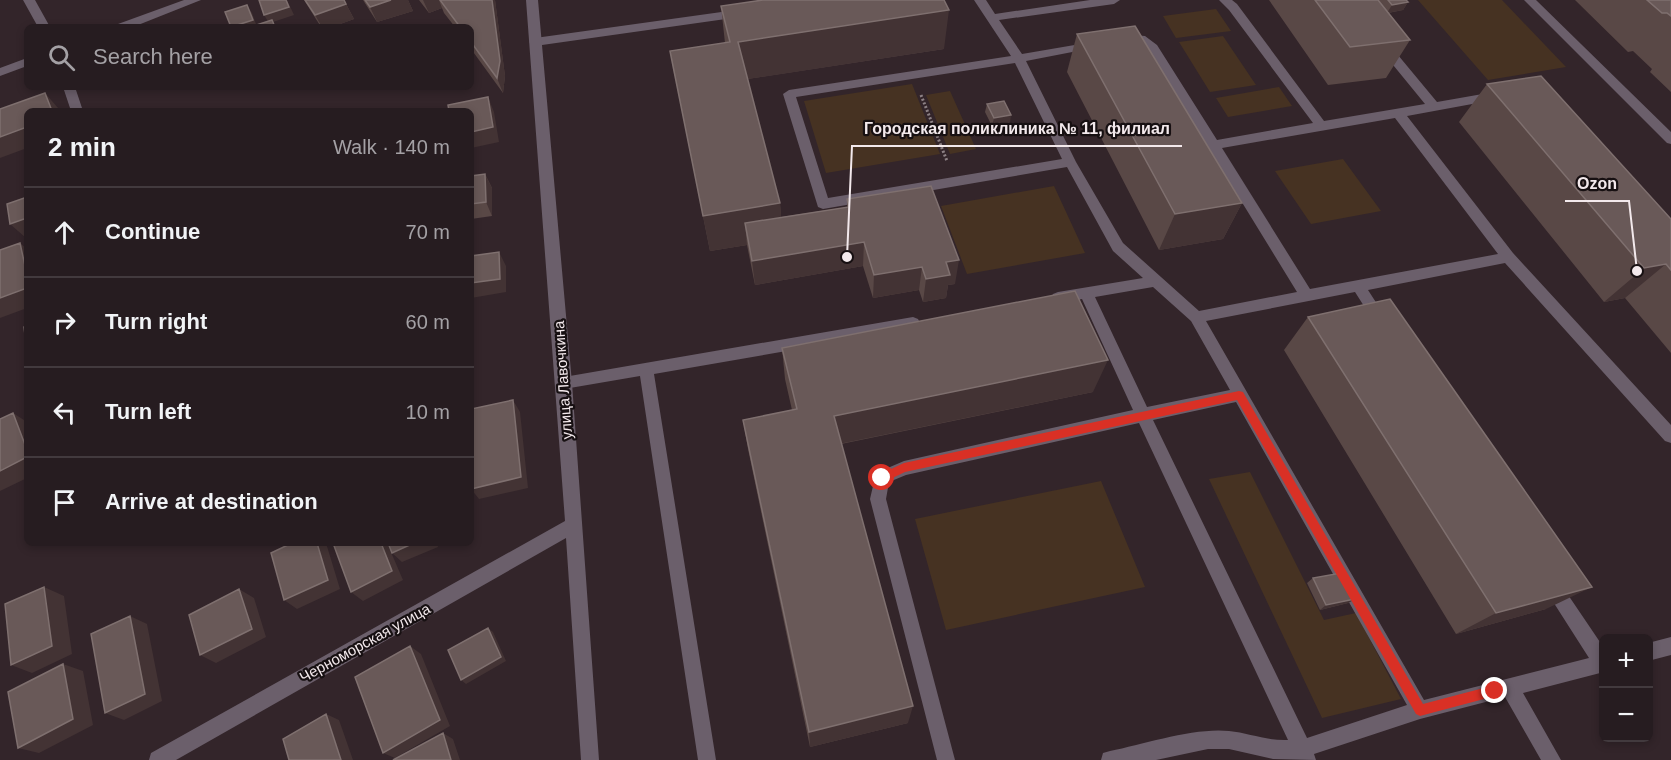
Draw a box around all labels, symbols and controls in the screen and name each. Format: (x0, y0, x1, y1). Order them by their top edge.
search box (24, 24, 474, 90)
icon: search (45, 41, 78, 74)
text: Search here (93, 44, 213, 69)
callout: Городская поликлиника № 11, филиал (852, 112, 1182, 146)
text: Городская поликлиника № 11, филиал (864, 120, 1170, 137)
text: 2 min (48, 132, 116, 162)
text: Walk · 140 m (333, 136, 450, 158)
callout: Ozon (1565, 167, 1629, 201)
text: Ozon (1577, 175, 1617, 192)
icon: ahead (48, 216, 81, 249)
text: Continue (105, 219, 200, 244)
text: 70 m (406, 221, 450, 243)
icon: right (48, 306, 81, 339)
text: Turn right (105, 309, 207, 334)
text: 60 m (406, 311, 450, 333)
street label: улица Лавочкина (550, 320, 575, 440)
icon: left (48, 396, 81, 429)
text: Turn left (105, 399, 191, 424)
text: 10 m (406, 401, 450, 423)
route start (868, 464, 894, 490)
icon: arrive (48, 486, 81, 519)
text: Arrive at destination (105, 489, 318, 514)
street label: Черноморская улица (297, 599, 434, 686)
map controls (1599, 634, 1653, 742)
button: + (1599, 634, 1653, 688)
route end (1481, 677, 1507, 703)
button: − (1599, 688, 1653, 742)

